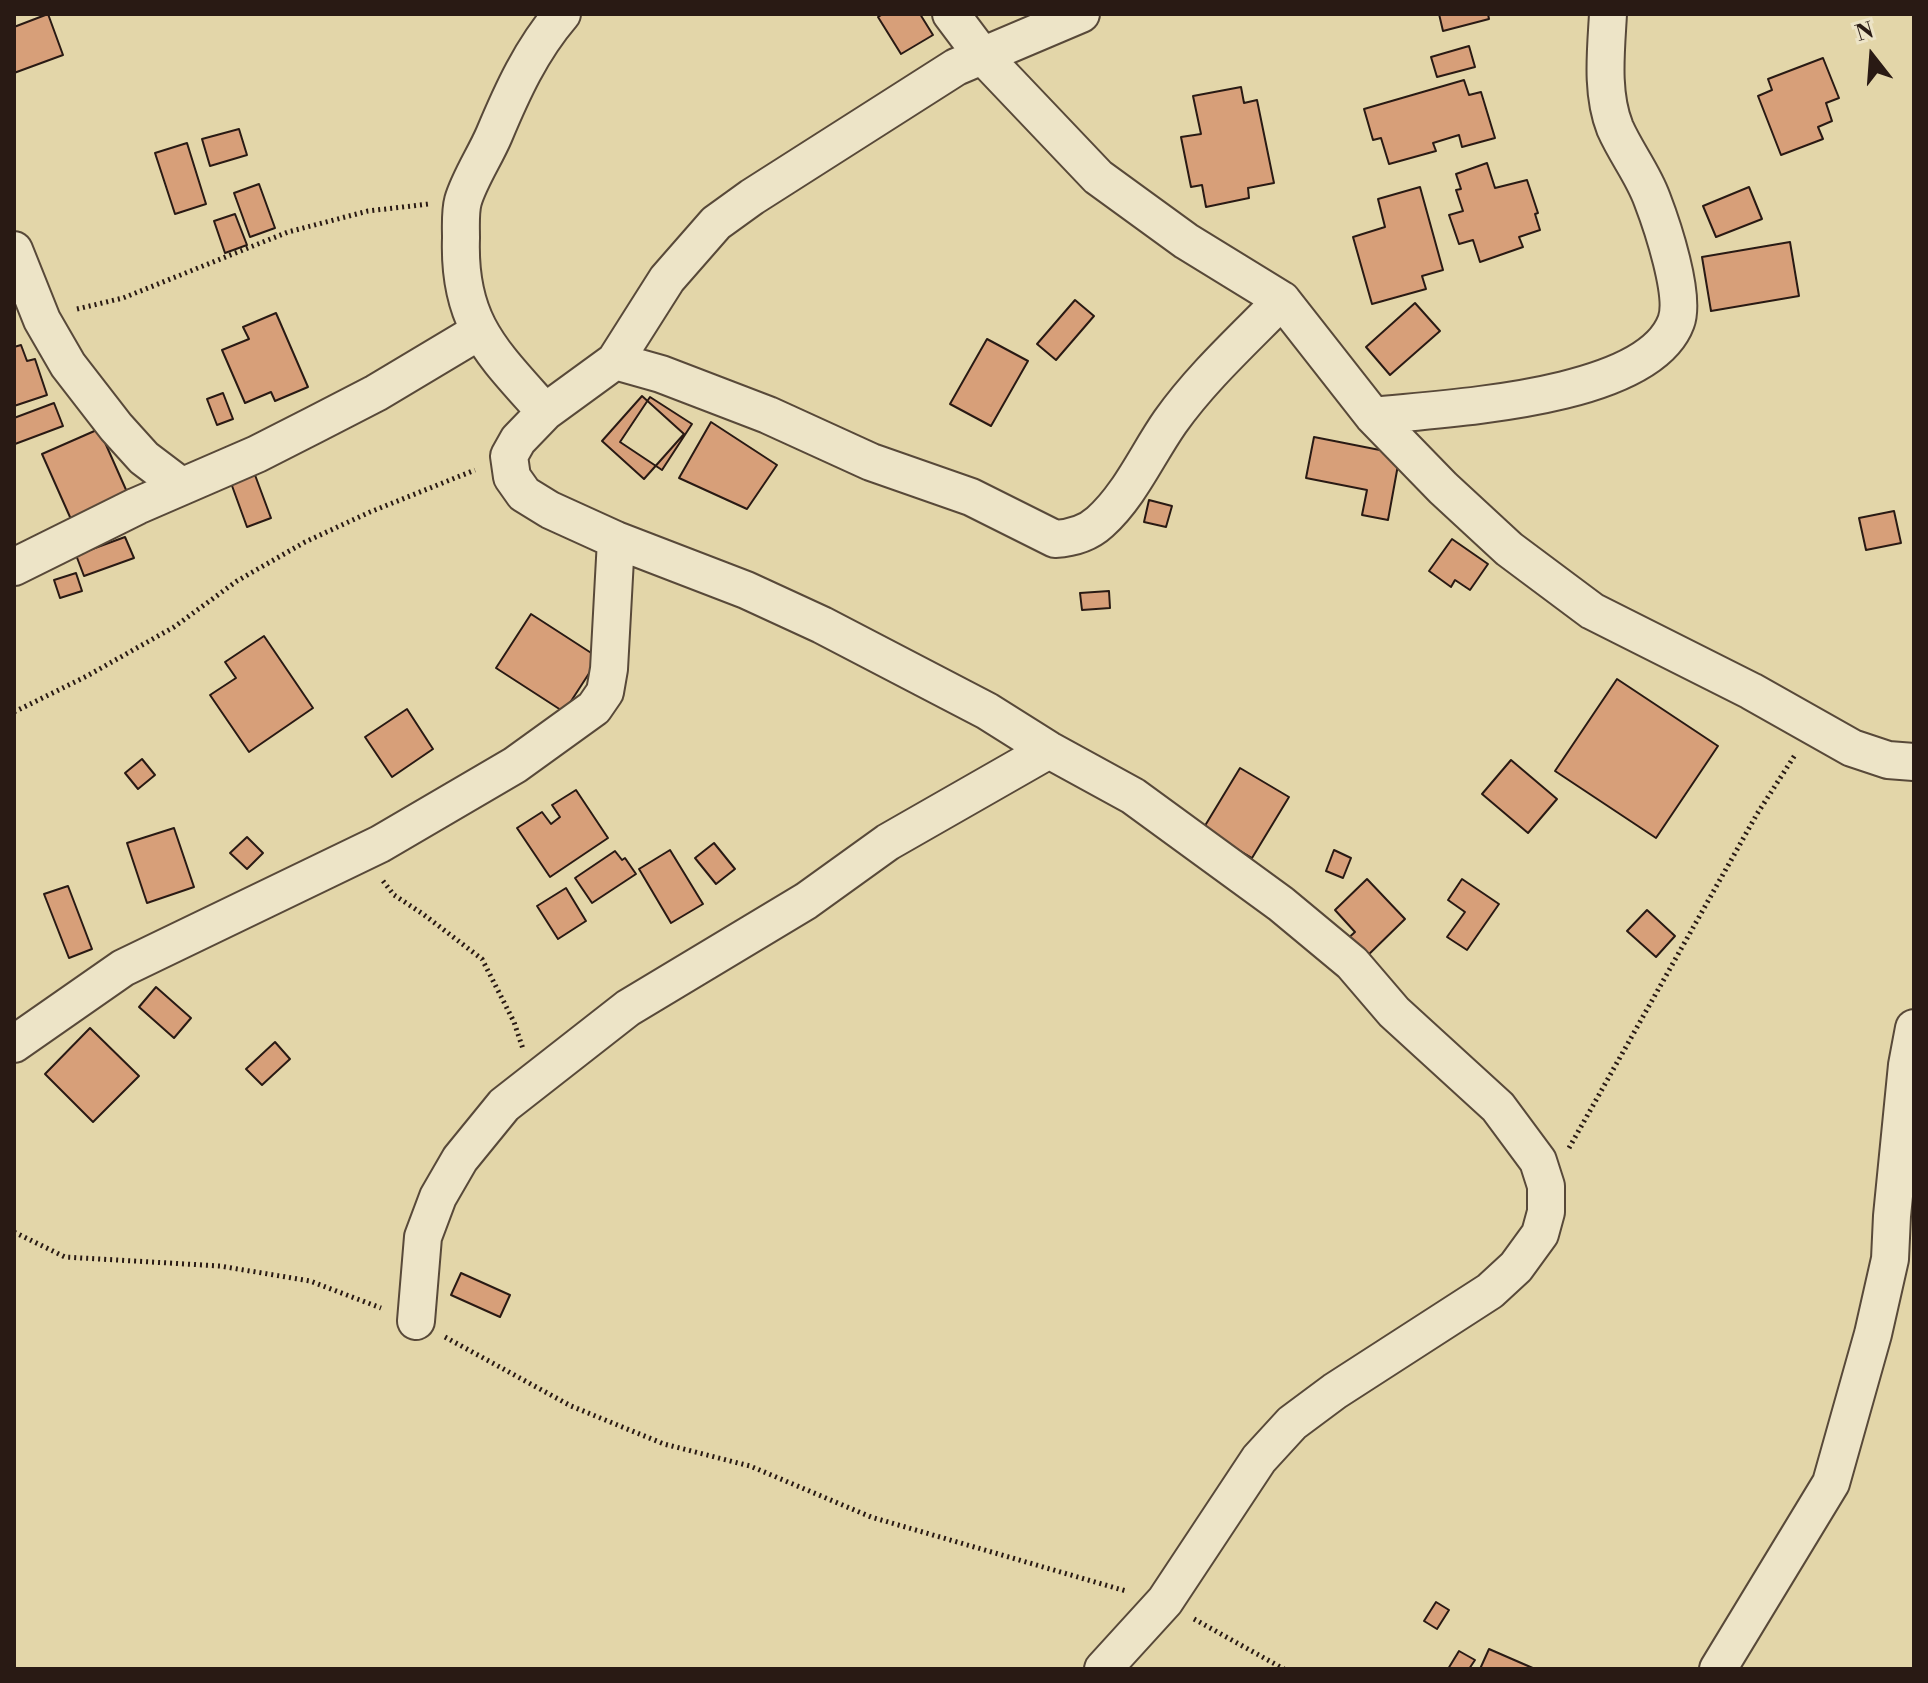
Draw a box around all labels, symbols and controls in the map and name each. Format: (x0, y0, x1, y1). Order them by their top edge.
north arrow (1832, 16, 1912, 96)
text: N (1853, 17, 1877, 48)

